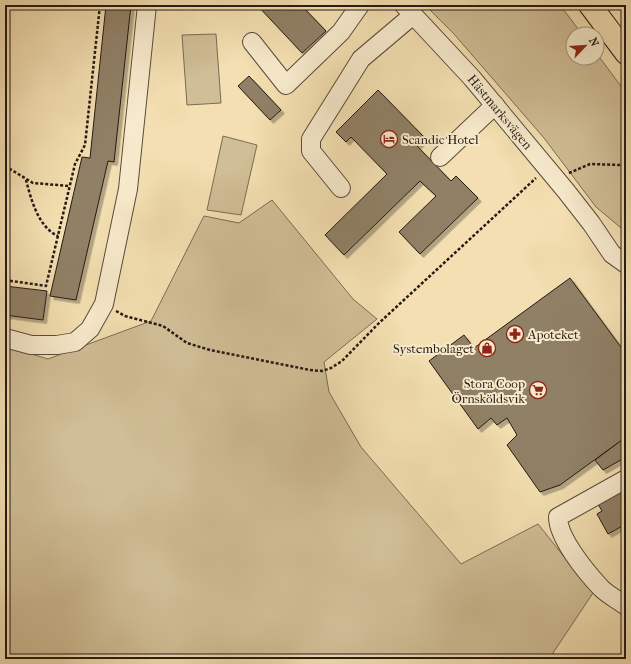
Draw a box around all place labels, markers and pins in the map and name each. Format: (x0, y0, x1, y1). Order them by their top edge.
hotel icon: Scandic Hotel (379, 129, 399, 149)
place label: Scandic Hotel (402, 132, 479, 147)
pharmacy icon: Apoteket (505, 324, 525, 344)
place label: Apoteket (527, 327, 579, 342)
shop icon: Systembolaget (477, 338, 497, 358)
place label: Systembolaget (393, 341, 474, 356)
place label: Stora Coop Örnsköldsvik (451, 376, 525, 406)
supermarket icon: Stora Coop Örnsköldsvik (528, 380, 548, 400)

